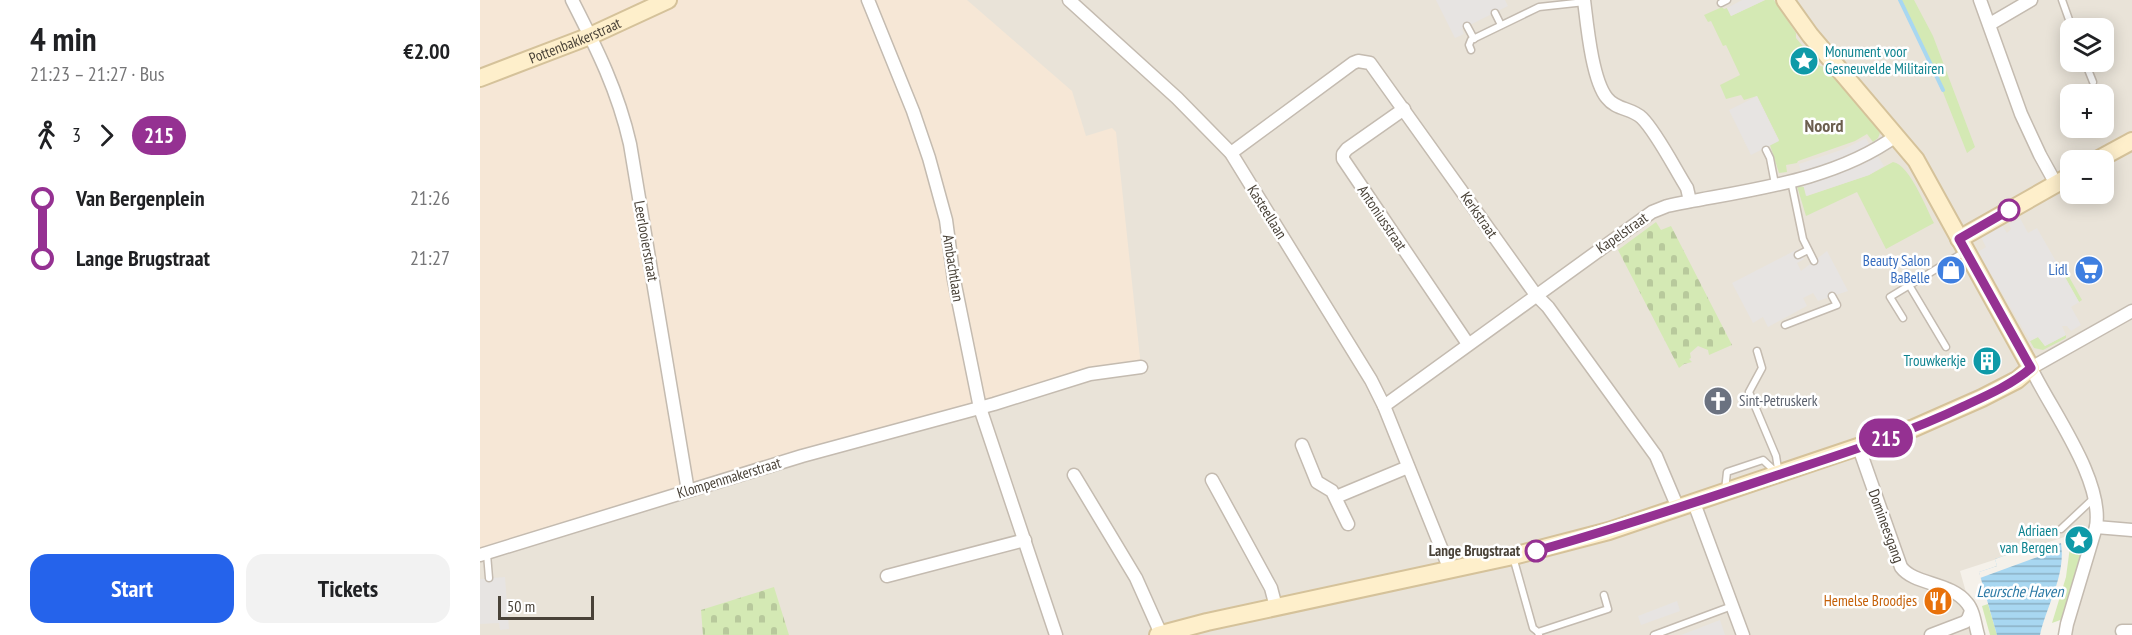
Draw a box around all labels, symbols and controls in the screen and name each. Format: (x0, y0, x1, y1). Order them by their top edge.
street label: Pottenbakkerstraat (526, 13, 624, 67)
text: 4 min (30, 17, 97, 60)
map controls (2060, 18, 2114, 204)
button: layers (2060, 18, 2114, 72)
text: €2.00 (403, 37, 450, 65)
place label: Monument voor Gesneuvelde Militairen (1825, 42, 1944, 78)
place icon: Monument voor Gesneuvelde Militairen (1788, 45, 1820, 77)
text: 21:23 – 21:27 · Bus (30, 61, 165, 87)
button: + (2060, 84, 2114, 138)
district label: Noord (1804, 114, 1844, 137)
icon: walk (30, 119, 63, 152)
icon: forward (90, 119, 123, 152)
text: 3 (72, 122, 81, 148)
text: 215 (144, 122, 174, 149)
button: − (2060, 150, 2114, 204)
street label: Kasteellaan (1243, 181, 1291, 242)
street label: Antoniusstraat (1354, 181, 1411, 254)
text: Van Bergenplein (76, 184, 205, 212)
text: 21:26 (410, 185, 450, 211)
street label: Kerkstraat (1457, 188, 1502, 242)
street label: Leerlooierstraat (630, 199, 663, 283)
unlabelled marker (1998, 199, 2020, 221)
street label: Kapelstraat (1592, 208, 1651, 257)
street label: Ambachtlaan (939, 233, 968, 303)
text: Lange Brugstraat (76, 244, 210, 272)
text: 21:27 (410, 245, 450, 271)
place label: Beauty Salon BaBelle (1863, 251, 1930, 287)
shop icon: Beauty Salon BaBelle (1935, 254, 1967, 286)
supermarket icon: Lidl (2073, 254, 2105, 286)
place label: Lidl (2049, 260, 2068, 279)
building icon: Trouwkerkje (1971, 345, 2003, 377)
place label: Trouwkerkje (1903, 351, 1966, 370)
church icon: Sint-Petruskerk (1702, 385, 1734, 417)
place label: Sint-Petruskerk (1739, 391, 1818, 410)
line badge: 215 (1852, 418, 1920, 458)
text: 215 (1871, 425, 1901, 452)
street label: Klompenmakerstraat (675, 453, 783, 502)
street label: Domineesgang (1864, 486, 1909, 565)
place label: Adriaen van Bergen (2000, 521, 2058, 557)
place icon: Adriaen van Bergen (2063, 524, 2095, 556)
marker: Lange Brugstraat (1525, 540, 1547, 562)
place label: Lange Brugstraat (1429, 541, 1521, 560)
button: Start (30, 554, 234, 623)
button: Tickets (246, 554, 450, 623)
water label: Leursche Haven (1977, 581, 2064, 601)
restaurant icon: Hemelse Broodjes (1922, 585, 1954, 617)
place label: Hemelse Broodjes (1824, 591, 1917, 610)
scale bar (498, 593, 594, 620)
text: 50 m (507, 596, 535, 616)

